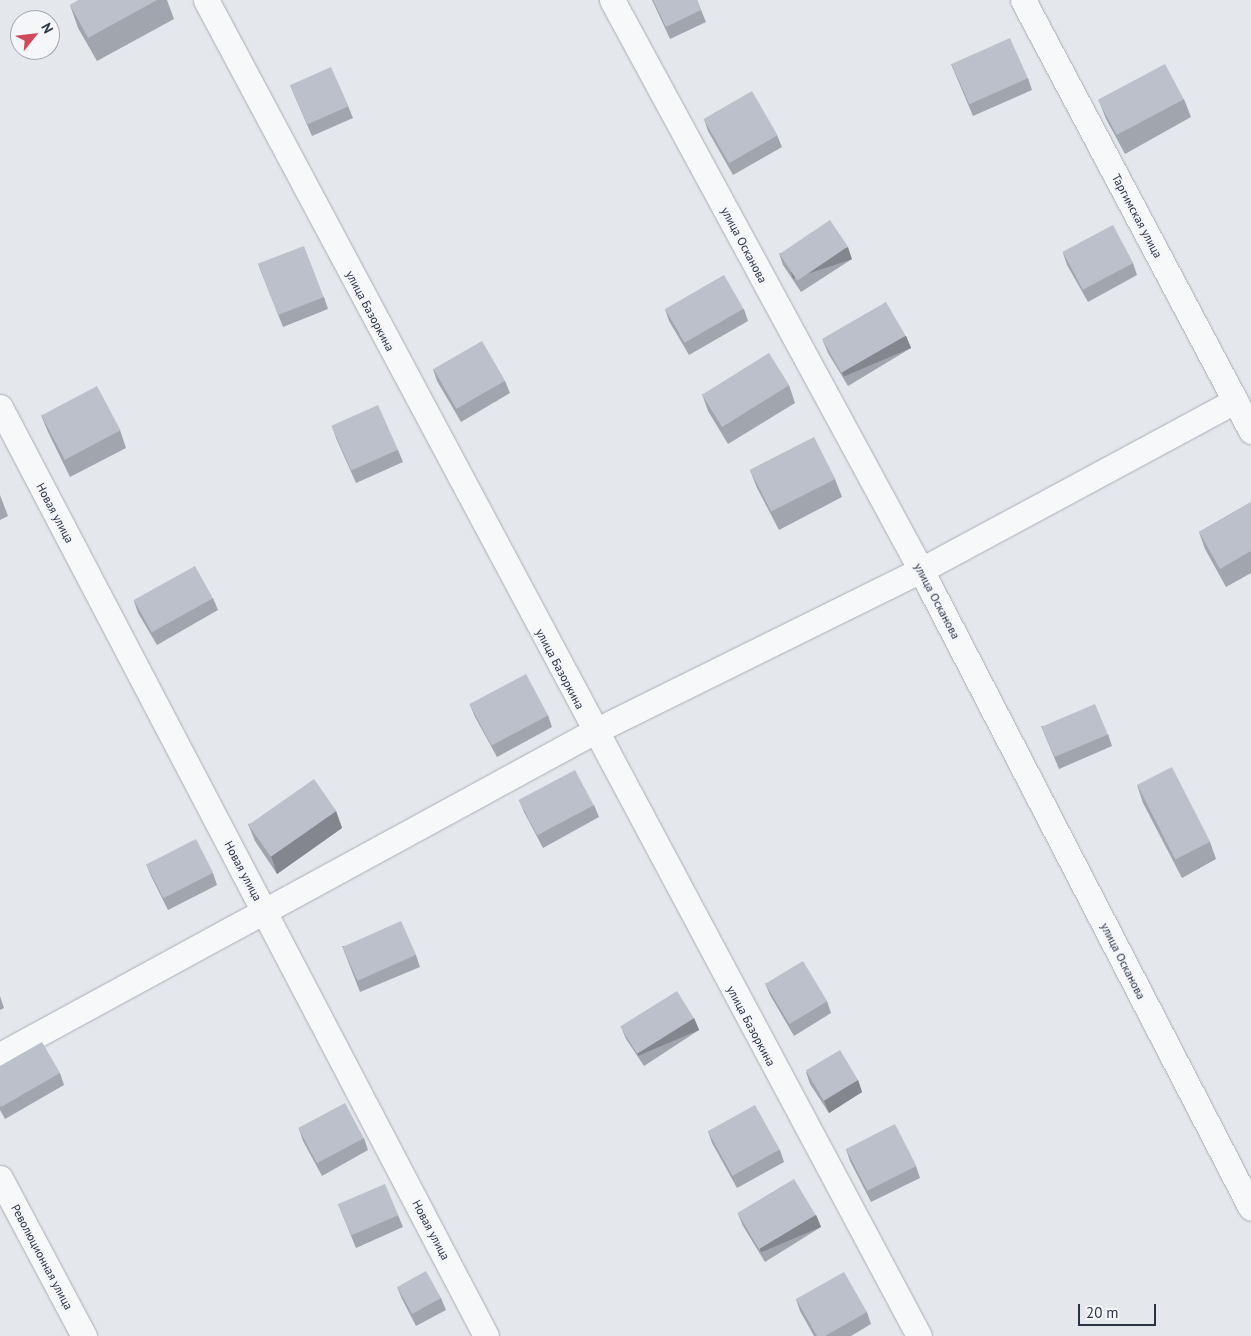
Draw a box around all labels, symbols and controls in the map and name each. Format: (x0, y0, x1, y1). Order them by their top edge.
north arrow (10, 10, 60, 60)
text: N (37, 20, 57, 37)
street label: Таргимская улица (1109, 172, 1165, 260)
street label: улица Осканова (718, 205, 770, 285)
street label: улица Базоркина (343, 268, 397, 354)
street label: Новая улица (33, 481, 77, 545)
street label: улица Осканова (911, 561, 963, 641)
street label: улица Базоркина (533, 626, 587, 712)
street label: Новая улица (221, 839, 265, 903)
street label: улица Осканова (1098, 920, 1148, 1002)
street label: улица Базоркина (724, 983, 778, 1069)
street label: Новая улица (409, 1198, 453, 1262)
street label: Революционная улица (8, 1202, 76, 1312)
scale bar (1081, 1294, 1158, 1326)
text: 20 m (1086, 1303, 1119, 1322)

